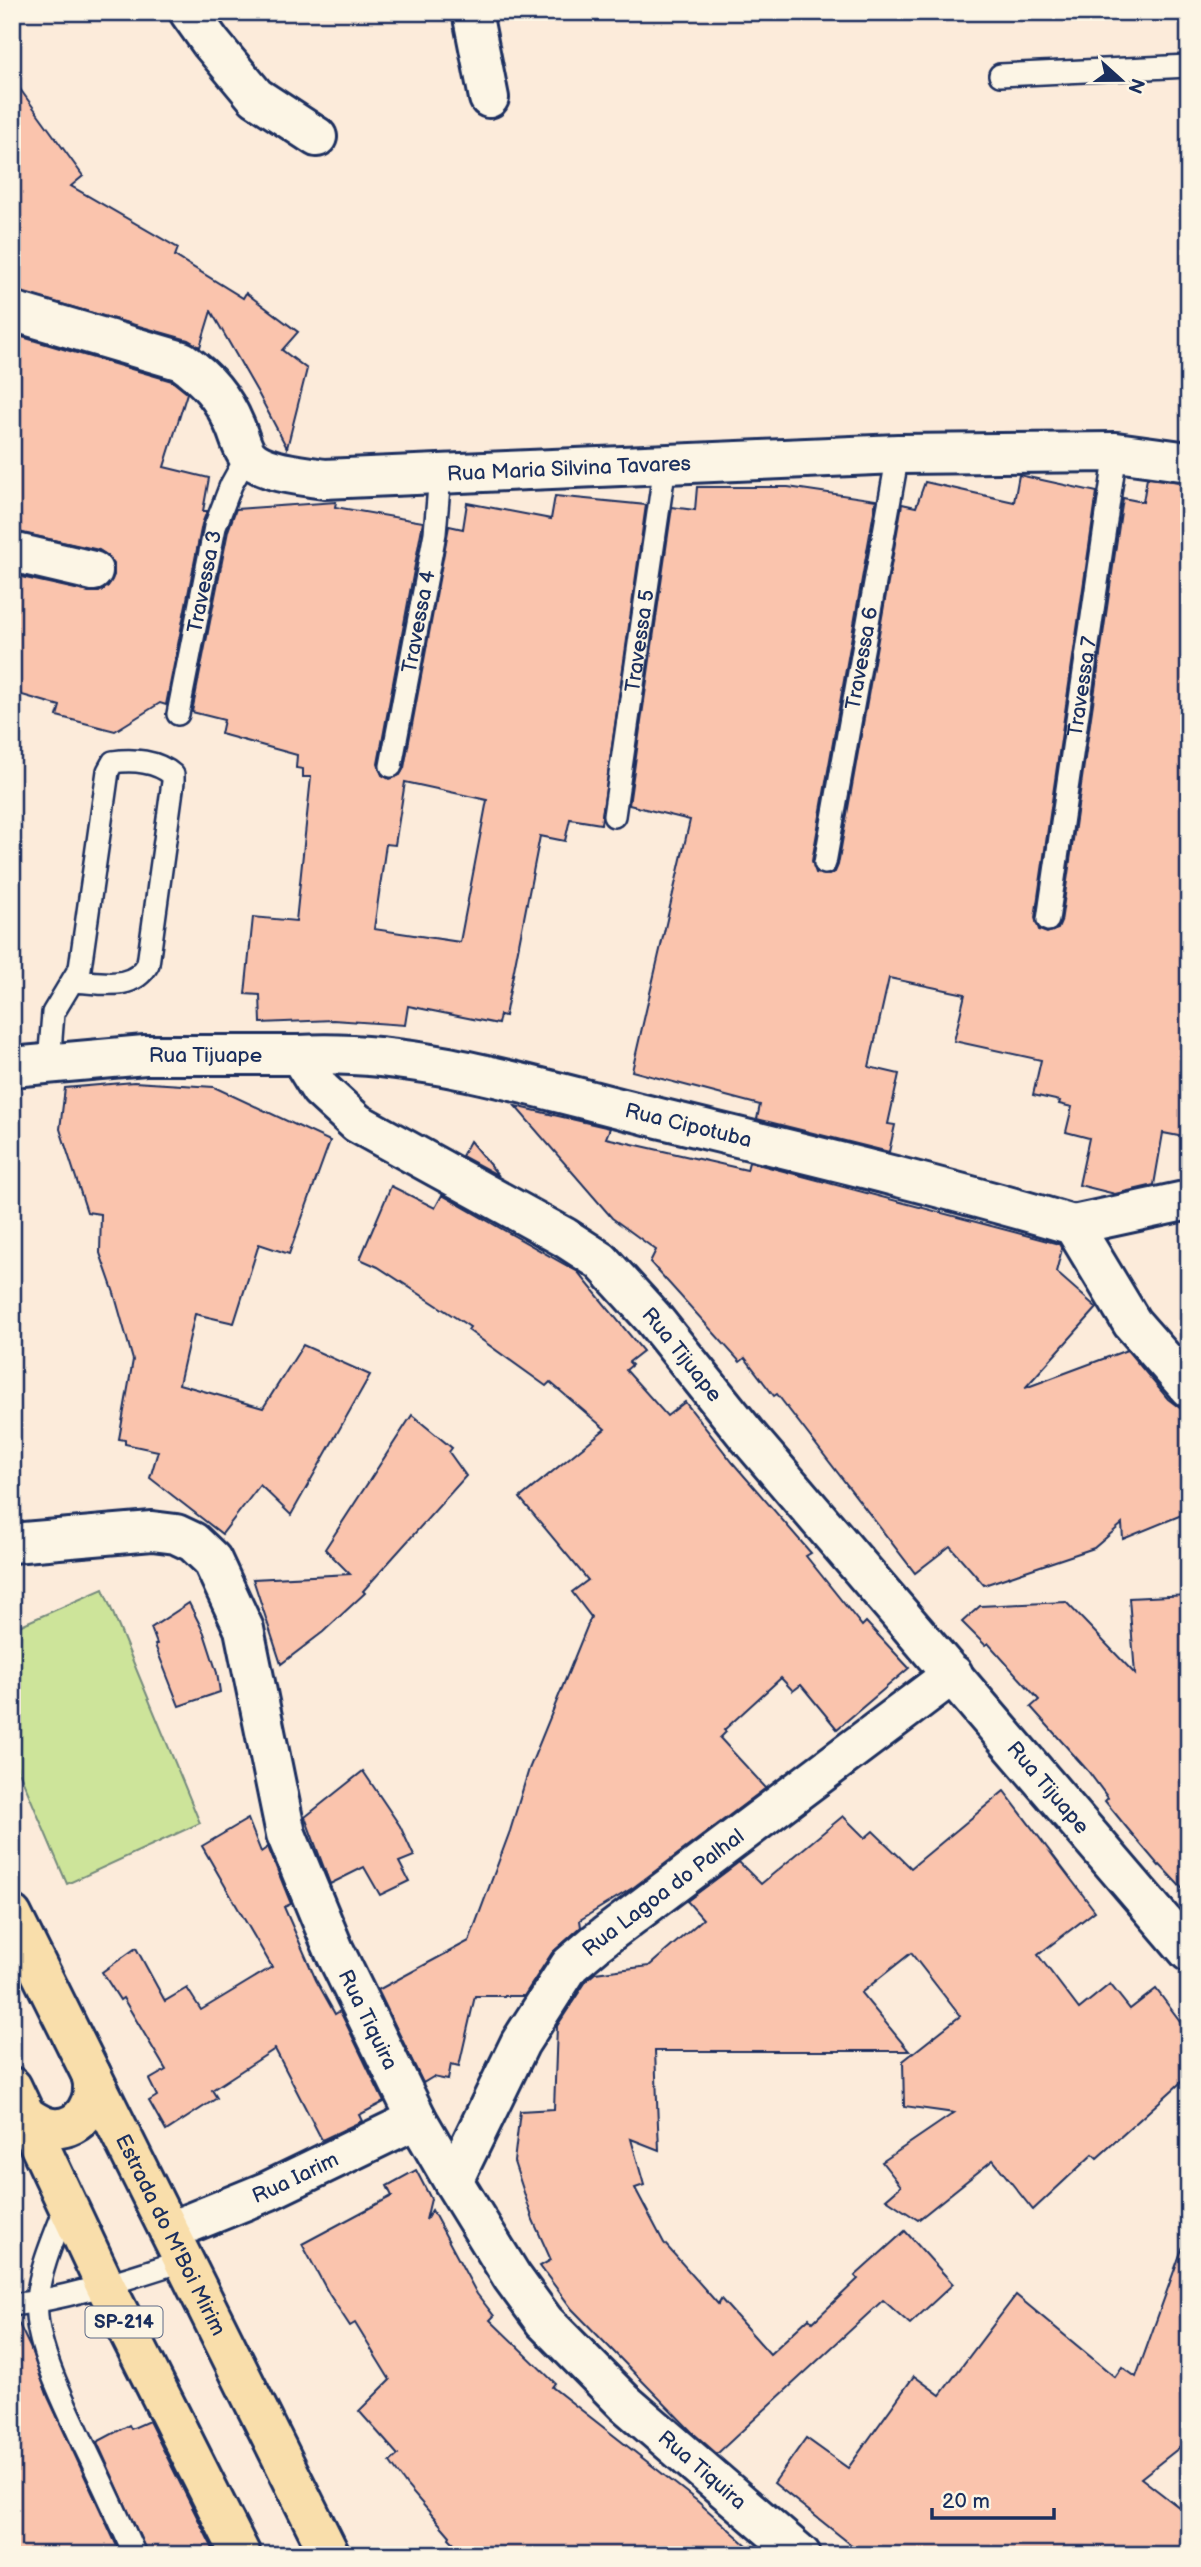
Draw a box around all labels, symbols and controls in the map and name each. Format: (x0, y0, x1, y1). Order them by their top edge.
north arrow (1086, 46, 1156, 116)
text: N (1122, 75, 1149, 96)
street label: Rua Maria Silvina Tavares (447, 451, 691, 486)
street label: Travessa 3 (182, 528, 227, 635)
street label: Travessa 4 (396, 568, 440, 675)
street label: Travessa 5 (620, 588, 659, 694)
street label: Travessa 6 (840, 605, 883, 712)
street label: Travessa 7 (1062, 634, 1102, 738)
street label: Rua Tijuape (149, 1043, 262, 1068)
street label: Rua Cipotuba (622, 1098, 754, 1153)
street label: Rua Tijuape (637, 1302, 727, 1407)
street label: Rua Tijuape (1002, 1736, 1095, 1839)
street label: Rua Lagoa do Palhal (577, 1823, 749, 1962)
street label: Rua Tiquira (333, 1965, 403, 2074)
street label: Estrada do M'Boi Mirim (110, 2130, 231, 2340)
street label: Rua Iarim (248, 2147, 342, 2209)
road number: SP-214 (86, 2306, 162, 2338)
street label: Rua Tiquira (653, 2425, 751, 2515)
scale bar (932, 2476, 1054, 2520)
text: 20 m (942, 2489, 990, 2514)

